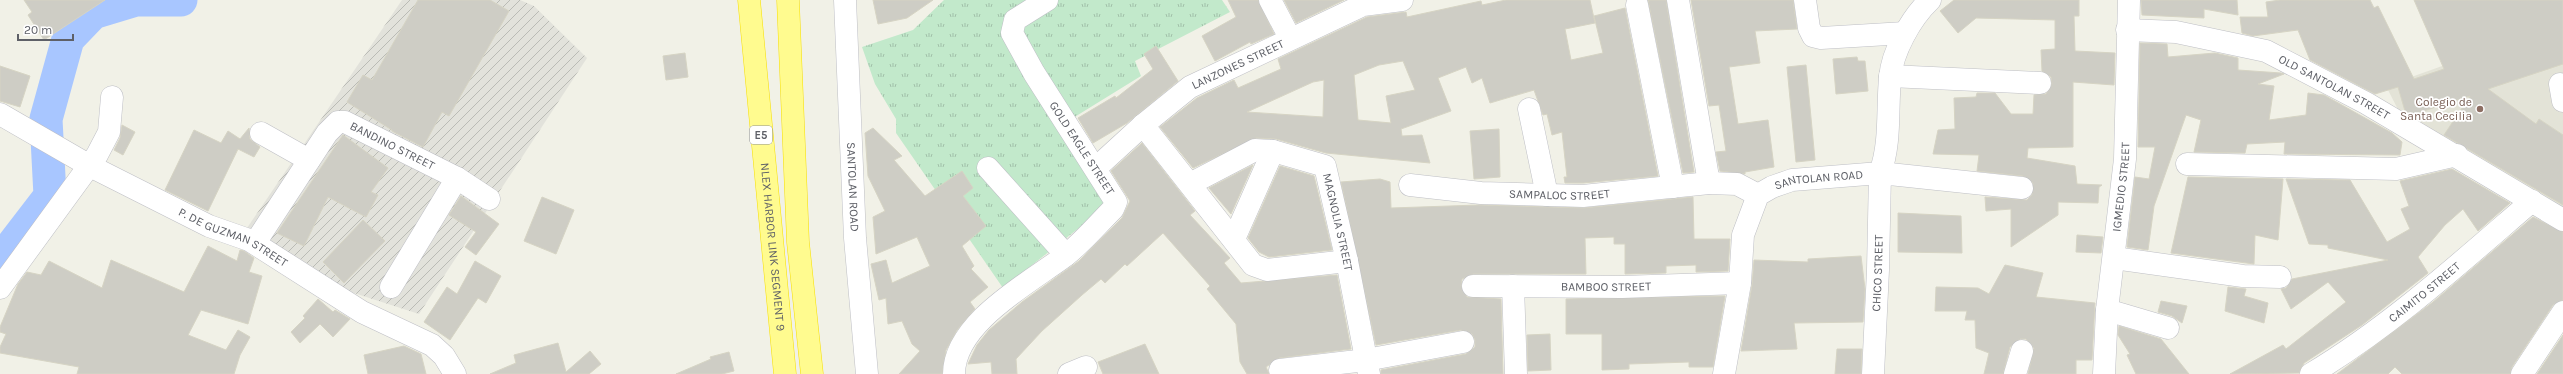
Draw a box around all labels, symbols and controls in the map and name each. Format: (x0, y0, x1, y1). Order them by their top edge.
scale bar (18, 16, 73, 42)
text: 20 m (24, 23, 52, 37)
street label: LANZONES STREET (1189, 36, 1286, 92)
street label: OLD SANTOLAN STREET (2276, 52, 2392, 122)
place label: Colegio de Santa Cecilia (2400, 95, 2472, 123)
street label: GOLD EAGLE STREET (1047, 99, 1117, 197)
marker: Colegio de Santa Cecilia (2475, 104, 2485, 114)
street label: BANDINO STREET (348, 119, 437, 173)
road number: E5 (750, 126, 772, 144)
street label: SANTOLAN ROAD (844, 142, 862, 232)
street label: IGMEDIO STREET (2109, 142, 2132, 233)
street label: NLEX HARBOR LINK SEGMENT 9 (758, 162, 788, 332)
street label: SANTOLAN ROAD (1772, 167, 1864, 193)
street label: MAGNOLIA STREET (1320, 172, 1356, 272)
street label: SAMPALOC STREET (1509, 186, 1611, 203)
street label: P. DE GUZMAN STREET (176, 205, 290, 270)
street label: CHICO STREET (1869, 235, 1886, 312)
street label: CAIMITO STREET (2386, 259, 2463, 325)
street label: BAMBOO STREET (1561, 279, 1651, 294)

